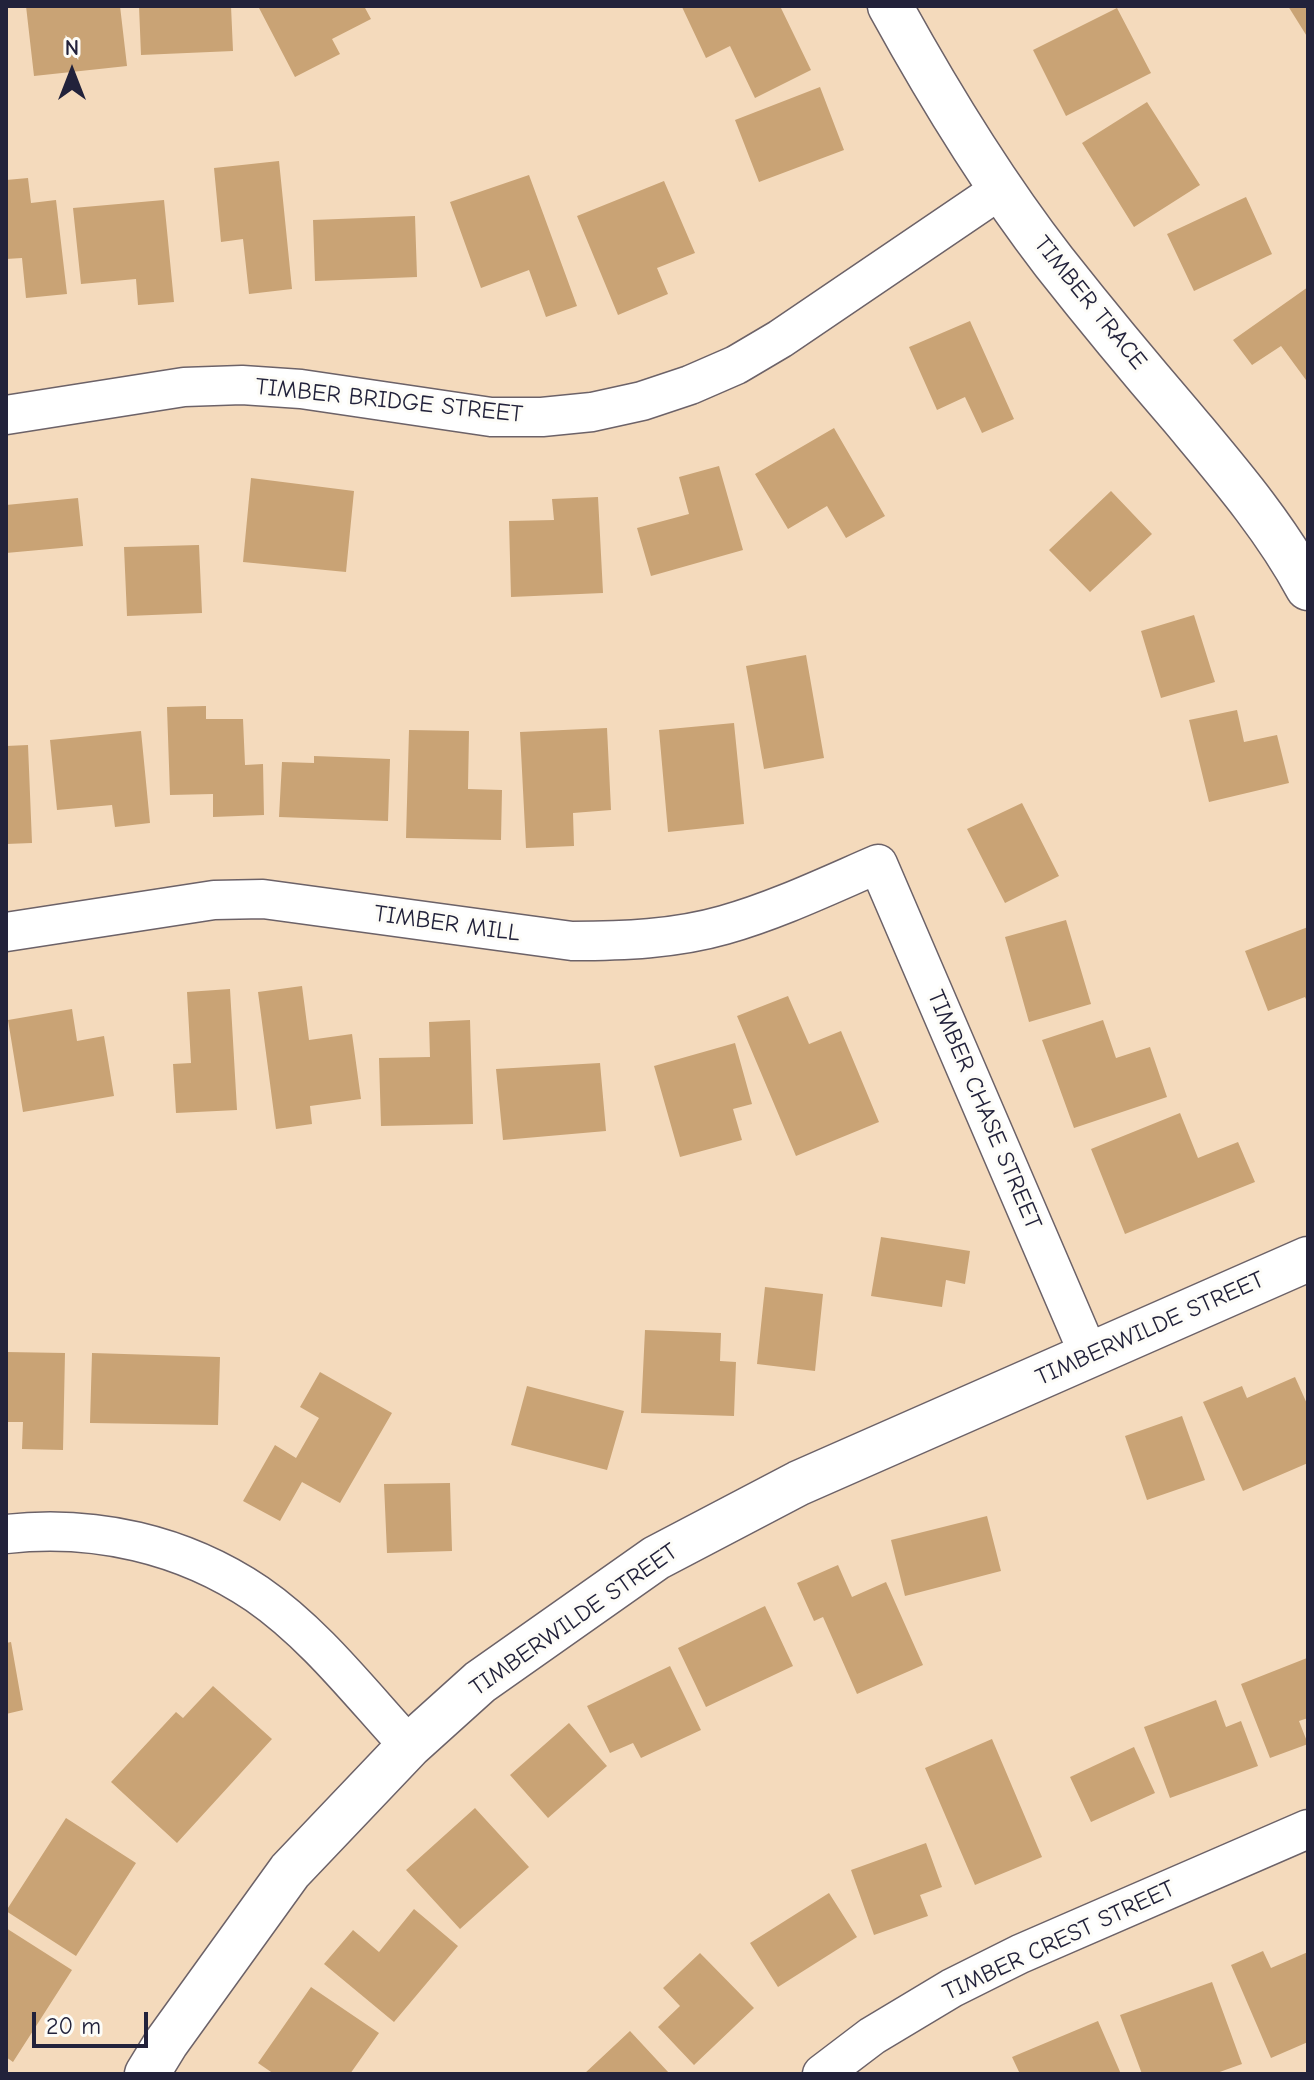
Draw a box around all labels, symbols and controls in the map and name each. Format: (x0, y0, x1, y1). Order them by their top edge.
north arrow (32, 32, 112, 112)
text: N (65, 35, 79, 61)
street label: TIMBER TRACE (1027, 230, 1153, 376)
street label: TIMBER BRIDGE STREET (254, 373, 524, 429)
street label: TIMBER MILL (372, 899, 522, 949)
street label: TIMBER CHASE STREET (921, 986, 1047, 1234)
street label: TIMBERWILDE STREET (1031, 1266, 1269, 1392)
street label: TIMBERWILDE STREET (465, 1537, 683, 1703)
street label: TIMBER CREST STREET (938, 1875, 1180, 2007)
scale bar (36, 1996, 152, 2046)
text: 20 m (46, 2012, 101, 2040)

